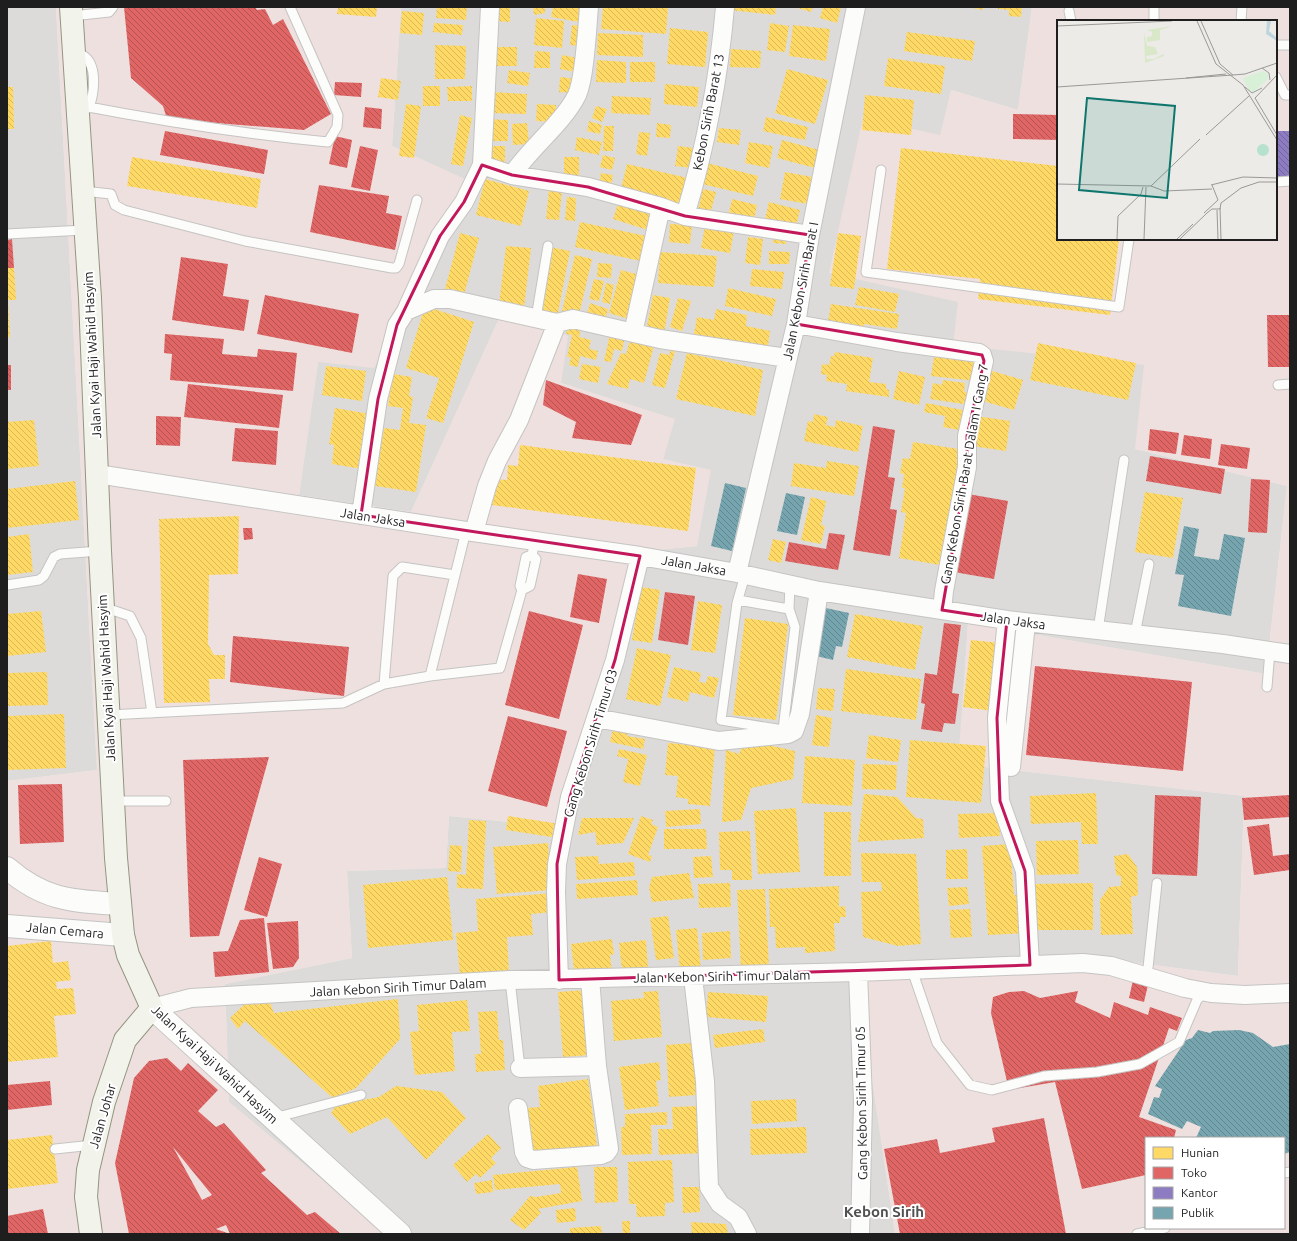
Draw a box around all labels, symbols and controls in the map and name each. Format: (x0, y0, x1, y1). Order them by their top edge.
inset map (1057, 20, 1277, 240)
street label: Kebon Sirih Barat 13 (690, 53, 726, 171)
street label: Jalan Kebon Sirih Barat I (780, 221, 820, 361)
street label: Jalan Kyai Haji Wahid Hasyim (81, 271, 103, 439)
street label: Gang Kebon Sirih Barat Dalam I Gang 7 (938, 363, 990, 585)
street label: Jalan Jaksa (340, 505, 406, 529)
street label: Jalan Jaksa (661, 552, 727, 578)
street label: Jalan Kyai Haji Wahid Hasyim (95, 594, 117, 762)
street label: Jalan Jaksa (980, 609, 1046, 631)
street label: Gang Kebon Sirih Timur 03 (561, 667, 619, 819)
street label: Jalan Cemara (25, 920, 105, 940)
street label: Jalan Kebon Sirih Timur Dalam (633, 967, 811, 985)
street label: Jalan Kebon Sirih Timur Dalam (309, 975, 487, 999)
street label: Jalan Kyai Haji Wahid Hasyim (149, 1002, 281, 1126)
street label: Gang Kebon Sirih Timur 05 (853, 1026, 869, 1180)
street label: Jalan Johar (86, 1082, 118, 1150)
legend (1145, 1137, 1285, 1229)
text: Hunian (1181, 1146, 1219, 1159)
text: Toko (1181, 1166, 1207, 1179)
text: Kantor (1181, 1186, 1218, 1199)
district label: Kebon Sirih (844, 1203, 924, 1220)
text: Publik (1181, 1206, 1214, 1219)

